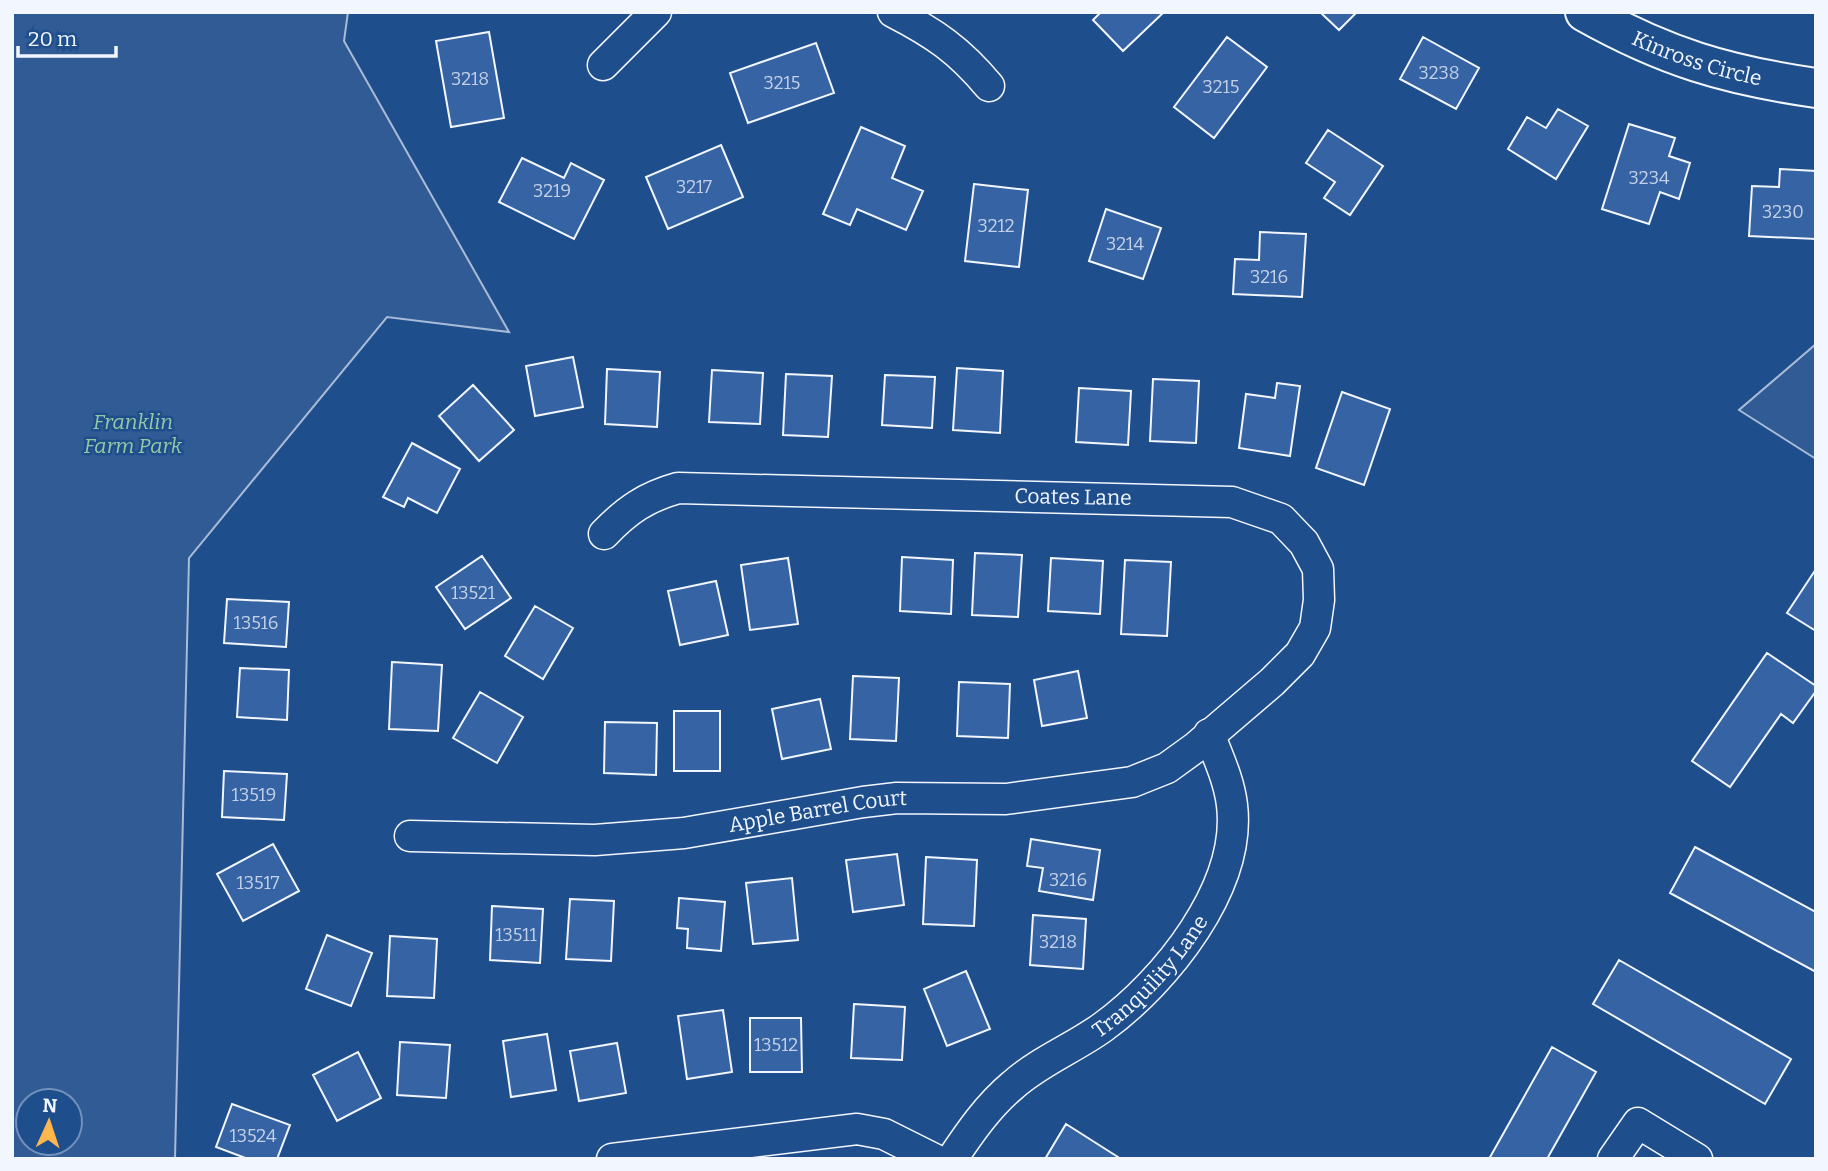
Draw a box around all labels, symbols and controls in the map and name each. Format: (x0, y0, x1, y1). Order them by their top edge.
scale bar (18, 14, 116, 58)
street label: Kinross Circle (1628, 25, 1764, 91)
text: 20 m (28, 26, 77, 52)
house number: 3238 (1418, 62, 1460, 84)
house number: 3218 (451, 68, 489, 90)
house number: 3215 (764, 72, 800, 94)
house number: 3215 (1203, 76, 1239, 98)
house number: 3234 (1629, 167, 1670, 189)
house number: 3217 (676, 176, 712, 198)
house number: 3219 (533, 180, 571, 202)
house number: 3230 (1762, 201, 1804, 223)
house number: 3212 (977, 215, 1015, 237)
house number: 3214 (1106, 233, 1144, 255)
house number: 3216 (1250, 266, 1288, 288)
park label: Franklin Farm Park (84, 409, 183, 459)
street label: Coates Lane (1014, 483, 1132, 511)
house number: 13521 (451, 582, 496, 604)
house number: 13516 (234, 612, 278, 634)
house number: 13519 (232, 784, 276, 806)
street label: Apple Barrel Court (727, 785, 908, 838)
house number: 3216 (1049, 869, 1087, 891)
house number: 13517 (236, 872, 280, 894)
street label: Tranquility Lane (1087, 910, 1214, 1043)
house number: 13511 (495, 924, 537, 946)
house number: 3218 (1039, 931, 1077, 953)
house number: 13512 (754, 1034, 798, 1056)
north arrow (14, 1087, 84, 1157)
text: N (42, 1094, 58, 1117)
house number: 13524 (229, 1125, 277, 1147)

